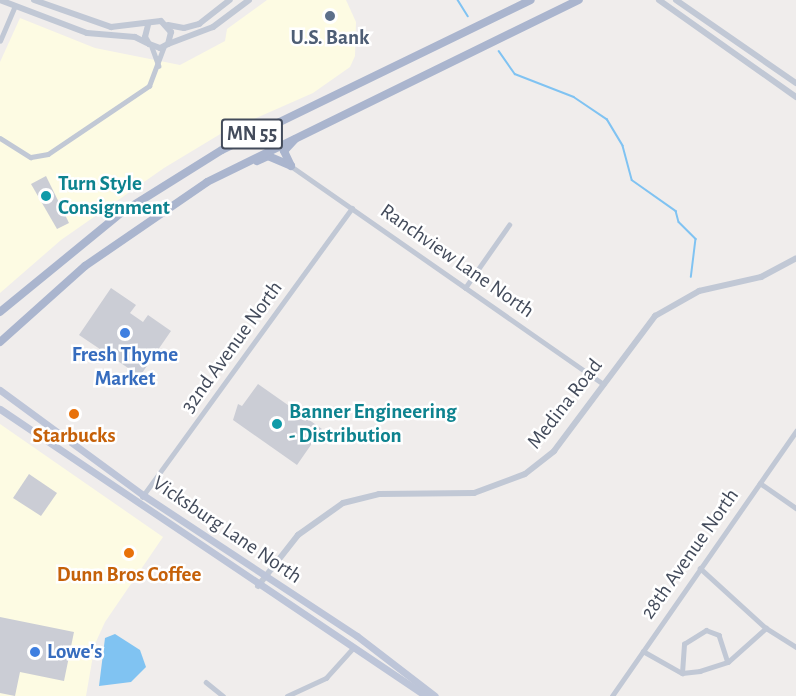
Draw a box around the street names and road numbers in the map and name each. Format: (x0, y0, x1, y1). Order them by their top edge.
road number: MN 55 (220, 117, 284, 151)
street label: Ranchview Lane North (375, 198, 539, 324)
street label: 32nd Avenue North (176, 276, 288, 418)
street label: Medina Road (522, 354, 608, 454)
street label: Vicksburg Lane North (148, 471, 306, 589)
street label: 28th Avenue North (636, 484, 744, 624)

